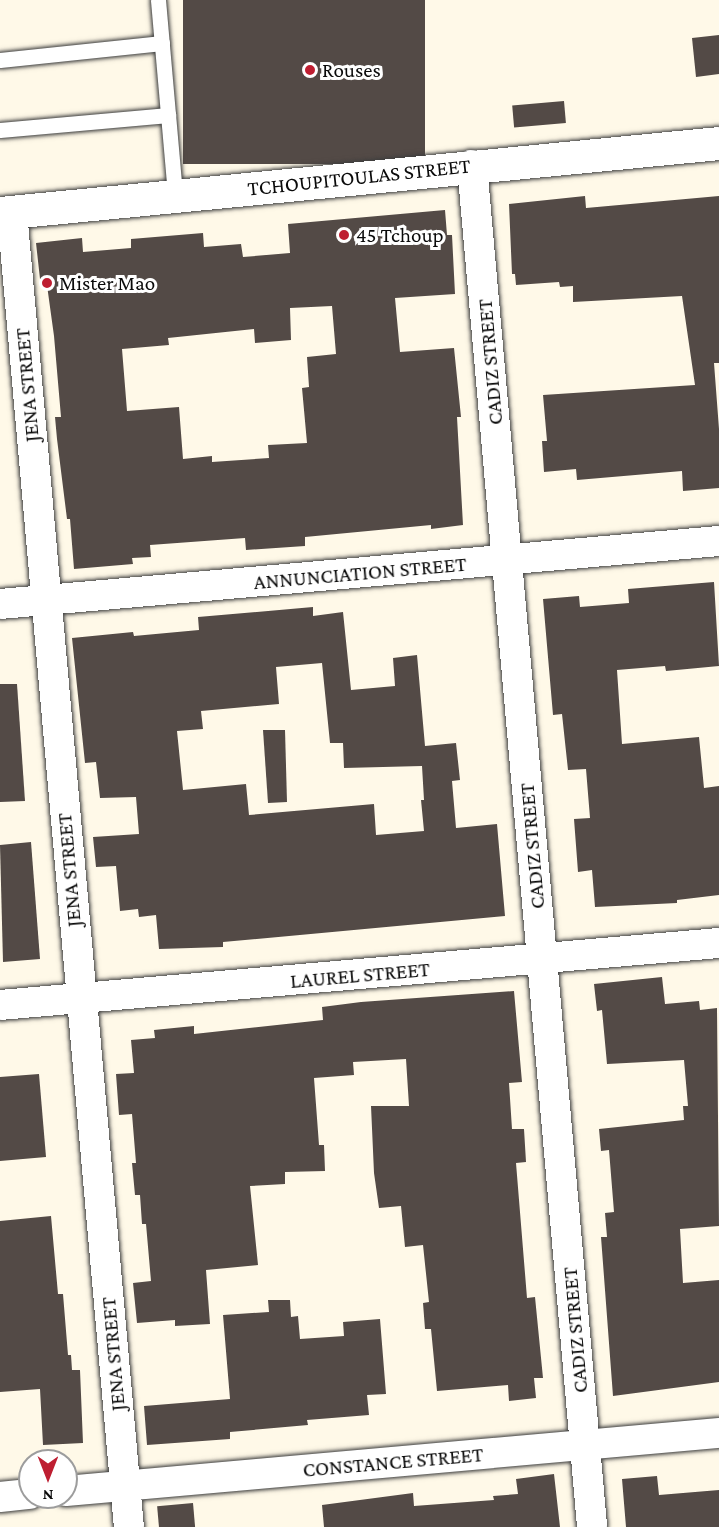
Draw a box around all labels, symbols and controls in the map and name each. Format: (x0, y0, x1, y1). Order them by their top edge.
place label: Rouses (322, 57, 381, 83)
marker: Rouses (303, 63, 317, 77)
street label: TCHOUPITOULAS STREET (246, 153, 472, 201)
place label: 45 Tchoup (356, 222, 444, 248)
marker: 45 Tchoup (337, 228, 351, 242)
place label: Mister Mao (59, 270, 155, 296)
marker: Mister Mao (40, 276, 54, 290)
street label: CADIZ STREET (472, 298, 508, 426)
street label: JENA STREET (9, 327, 45, 443)
street label: ANNUNCIATION STREET (253, 551, 467, 595)
street label: CADIZ STREET (514, 782, 550, 910)
street label: JENA STREET (51, 812, 87, 928)
street label: LAUREL STREET (289, 956, 431, 994)
street label: CADIZ STREET (557, 1266, 593, 1394)
street label: JENA STREET (95, 1296, 131, 1412)
street label: CONSTANCE STREET (302, 1442, 484, 1482)
north arrow (18, 1449, 78, 1509)
text: N (43, 1487, 53, 1504)

